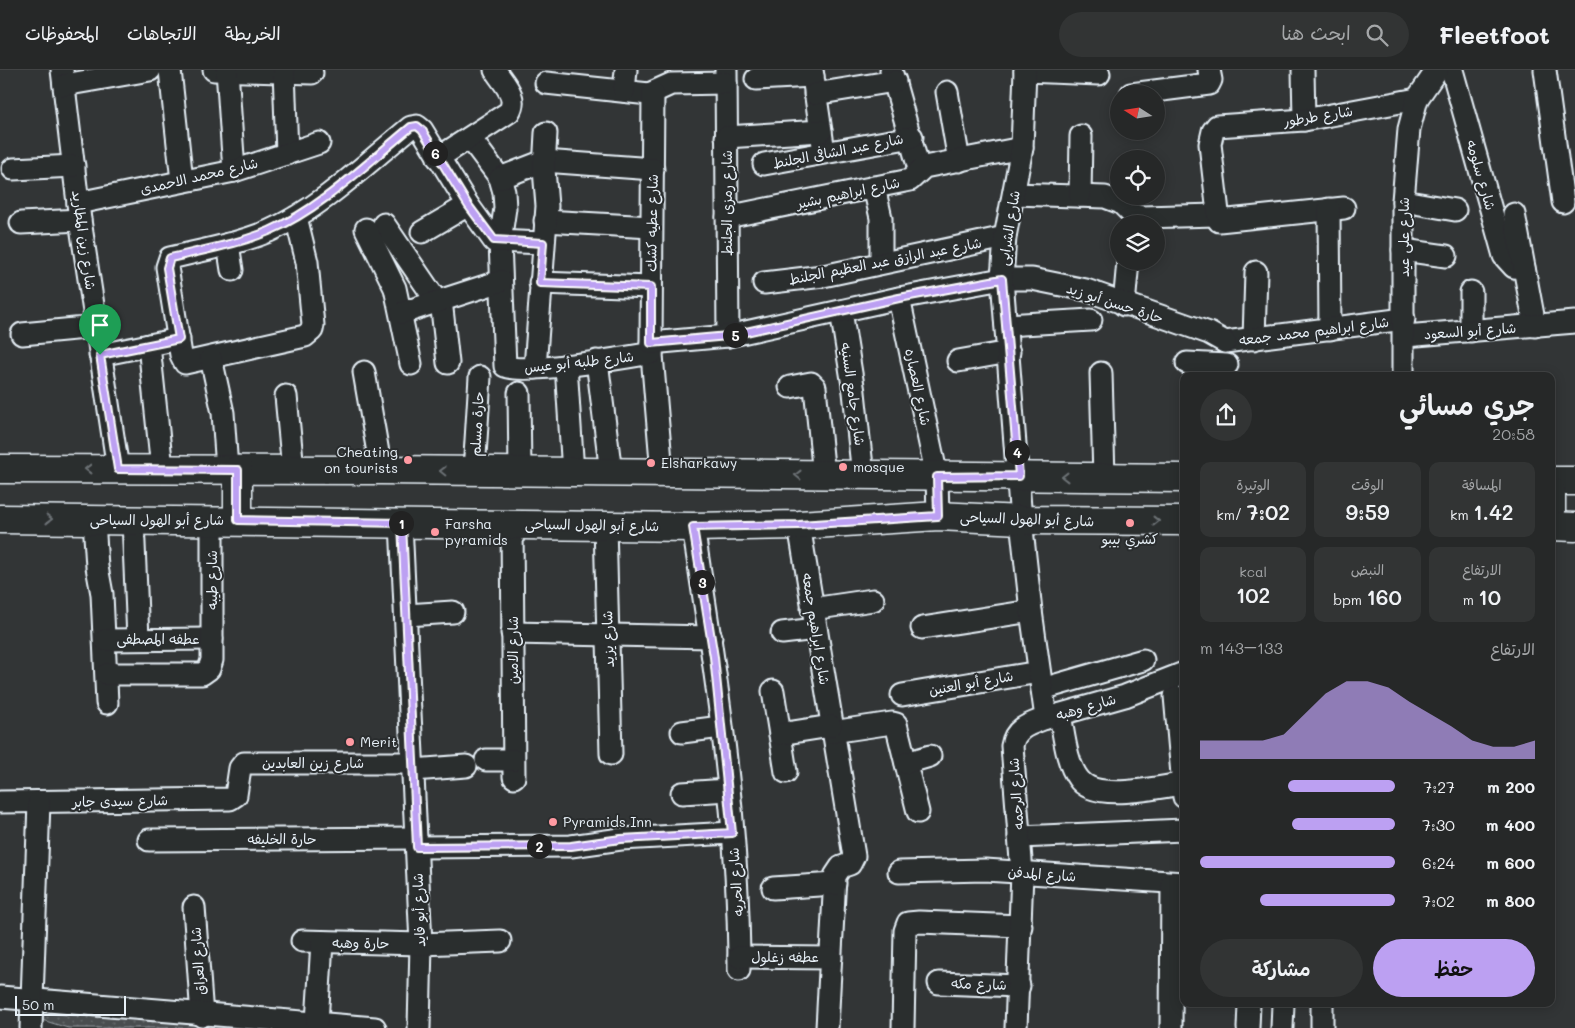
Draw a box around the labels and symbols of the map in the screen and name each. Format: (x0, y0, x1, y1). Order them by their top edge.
north arrow (1110, 85, 1165, 140)
street label: شارع طرطور (1281, 101, 1354, 132)
street label: شارع عبد الشافى الجلنط (771, 129, 905, 173)
street label: شارع سلومه (1461, 138, 1501, 212)
pin: 6 (422, 140, 448, 166)
street label: شارع رمزى الجلنط (717, 150, 737, 256)
street label: شارع محمد الاحمدى (138, 153, 260, 199)
street label: شارع ابراهيم بشير (793, 172, 902, 215)
street label: شارع عطيه كشك (641, 174, 663, 272)
street label: شارع زين المطاريد (67, 189, 101, 291)
street label: شارع الشرابى (993, 189, 1025, 267)
street label: شارع على عيد (1394, 197, 1414, 277)
street label: شارع عبد الرازق عبد العظيم الجلنط (787, 232, 983, 291)
street label: حارة حسن أبو زيد (1064, 278, 1166, 327)
pin (79, 304, 121, 355)
street label: شارع ابراهيم محمد جمعه (1238, 312, 1390, 351)
street label: شارع أبو السعود (1423, 318, 1517, 344)
pin: 5 (722, 322, 748, 348)
street label: شارع جامع السنيه (835, 341, 870, 447)
street label: شارع طلبه أبو عيس (523, 346, 635, 378)
street label: شارع العصاره (900, 347, 936, 427)
street label: حارة مسلم (465, 391, 490, 457)
pin: 4 (1004, 440, 1030, 464)
place label: Cheating on tourists (324, 442, 398, 477)
place label: Elsharkawy (661, 453, 737, 472)
marker: Cheating on tourists (402, 454, 414, 466)
marker: Elsharkawy (645, 457, 657, 469)
place label: mosque (853, 457, 905, 476)
marker: mosque (837, 461, 849, 473)
one-way arrow (83, 464, 91, 474)
one-way arrow (438, 466, 446, 476)
one-way arrow (793, 470, 801, 480)
one-way arrow (1061, 472, 1068, 482)
street label: شارع أبو الهول السياحى (960, 507, 1094, 531)
street label: شارع أبو الهول السياحى (90, 510, 224, 530)
pin: 1 (388, 510, 414, 536)
one-way arrow (45, 514, 53, 524)
place label: Farsha pyramids (445, 514, 508, 549)
street label: شارع أبو الهول السياحى (525, 514, 659, 536)
one-way arrow (1152, 516, 1160, 526)
marker: كشري بيبو (1124, 517, 1136, 529)
marker: Farsha pyramids (429, 526, 441, 538)
place label: كشري بيبو (1101, 529, 1158, 550)
street label: شارع طيبه (202, 550, 222, 610)
pin: 3 (690, 570, 714, 594)
street label: شارع ابراهيم جمعه (796, 572, 835, 686)
street label: شارع يزيد (597, 610, 619, 668)
street label: شارع الامين (503, 616, 523, 684)
street label: عطفه المصطفى (116, 629, 200, 648)
street label: شارع أبو العنين (927, 666, 1015, 700)
street label: شارع وهبه (1054, 689, 1118, 725)
place label: Merit (360, 732, 397, 751)
marker: Merit (344, 736, 356, 748)
street label: شارع زين العابدين (262, 753, 364, 773)
street label: شارع الرحمه (1003, 757, 1029, 831)
street label: شارع سيدى جابر (71, 790, 168, 812)
place label: Pyramids Inn (563, 812, 652, 831)
marker: Pyramids Inn (547, 816, 559, 828)
street label: حارة الخليفه (248, 829, 316, 848)
pin: 2 (526, 834, 552, 858)
street label: شارع الحريه (724, 847, 748, 917)
street label: شارع المدفن (1007, 862, 1077, 886)
street label: شارع أبو فايد (408, 873, 430, 947)
street label: شارع العراق (186, 926, 210, 996)
street label: حارة وهبه (332, 933, 390, 952)
street label: عطفه زغلول (751, 947, 819, 967)
street label: شارع مكه (951, 973, 1007, 995)
scale bar (15, 993, 126, 1016)

